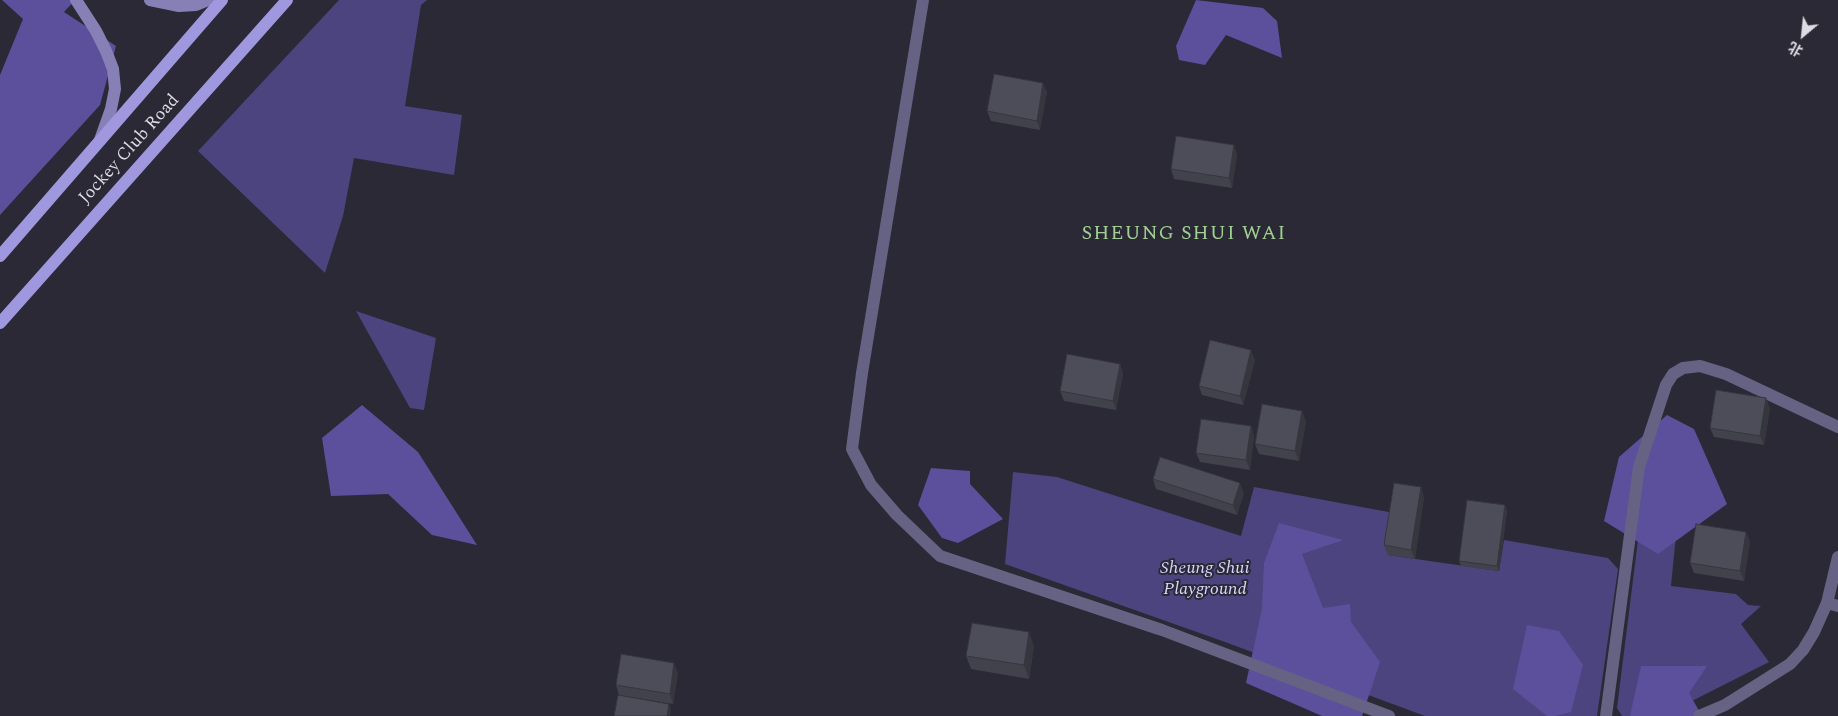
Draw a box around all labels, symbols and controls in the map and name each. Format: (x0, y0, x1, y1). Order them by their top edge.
north arrow (1778, 10, 1828, 60)
text: 北 (1785, 36, 1807, 61)
street label: Jockey Club Road (75, 91, 185, 209)
district label: SHEUNG SHUI WAI (1080, 223, 1288, 247)
park label: Sheung Shui Playground (1160, 558, 1250, 600)

